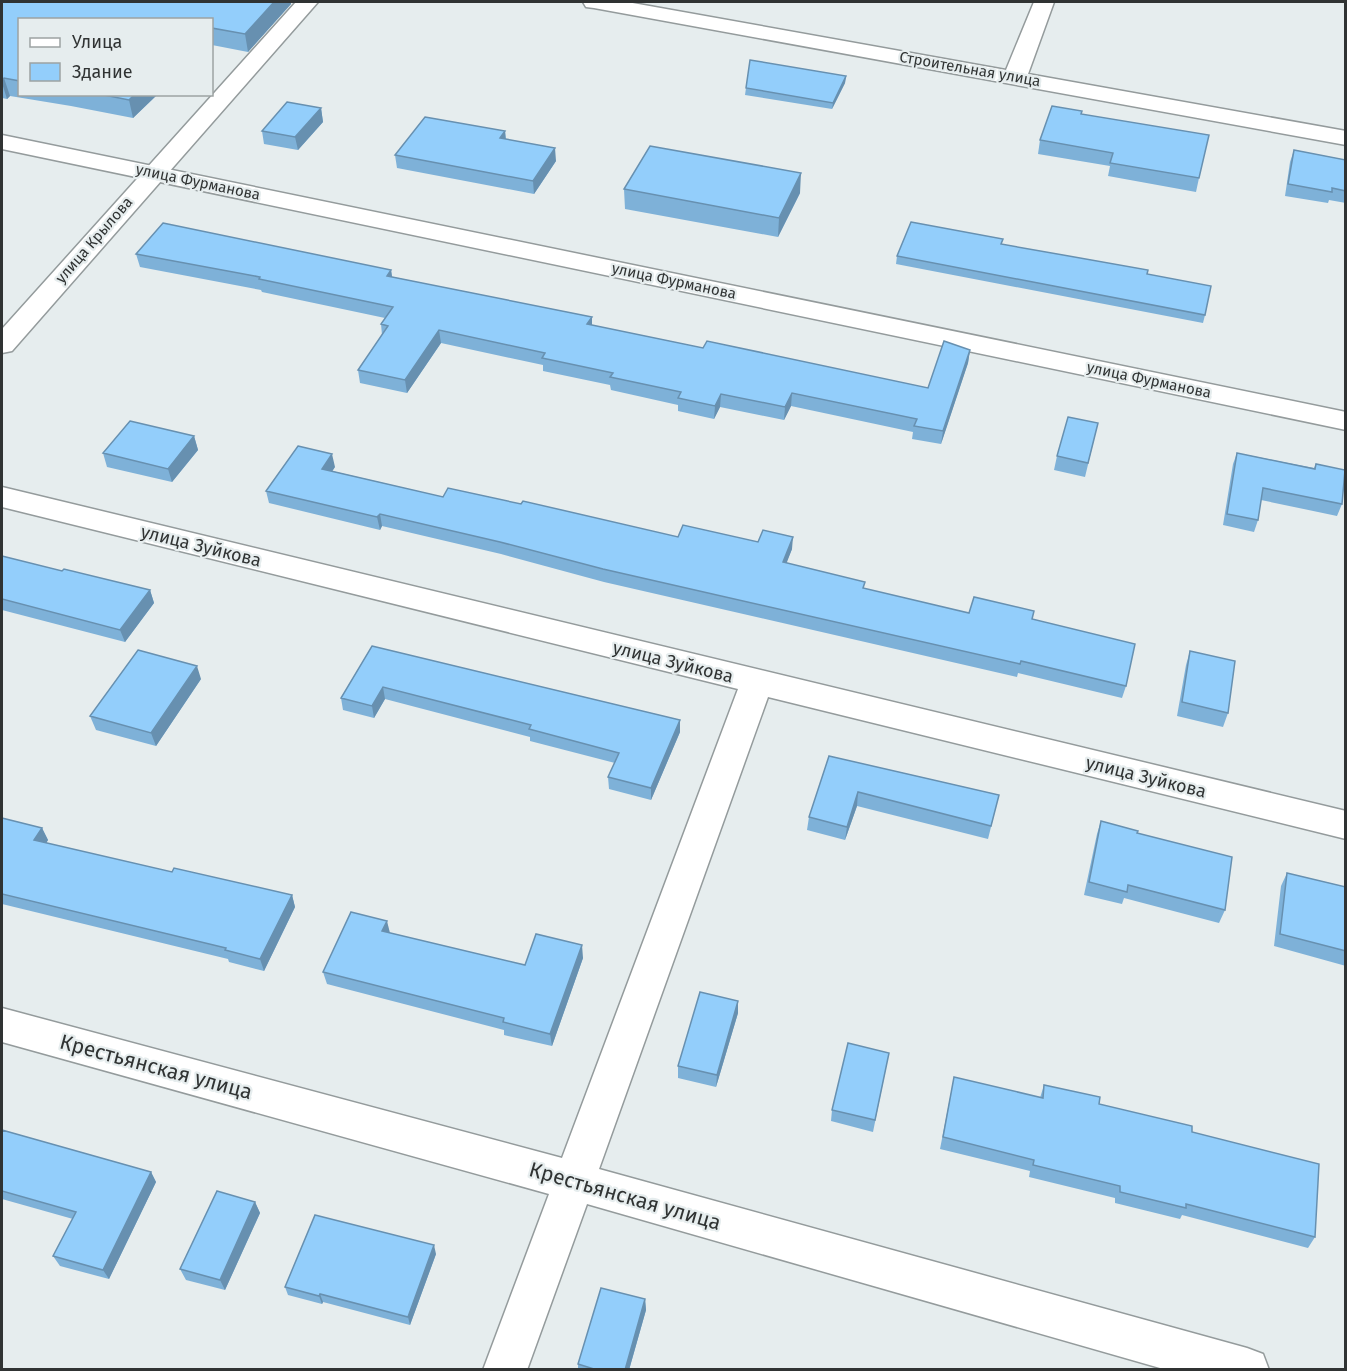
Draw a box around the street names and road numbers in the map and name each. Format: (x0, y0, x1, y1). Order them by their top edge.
street label: Строительная улица (898, 48, 1042, 90)
street label: улица Фурманова (134, 160, 262, 204)
street label: улица Крылова (52, 193, 136, 287)
street label: улица Фурманова (610, 259, 738, 303)
street label: улица Фурманова (1085, 358, 1213, 402)
street label: улица Зуйкова (138, 520, 264, 572)
street label: улица Зуйкова (610, 636, 736, 688)
street label: улица Зуйкова (1083, 751, 1209, 803)
street label: Крестьянская улица (57, 1029, 255, 1105)
street label: Крестьянская улица (526, 1156, 724, 1236)

